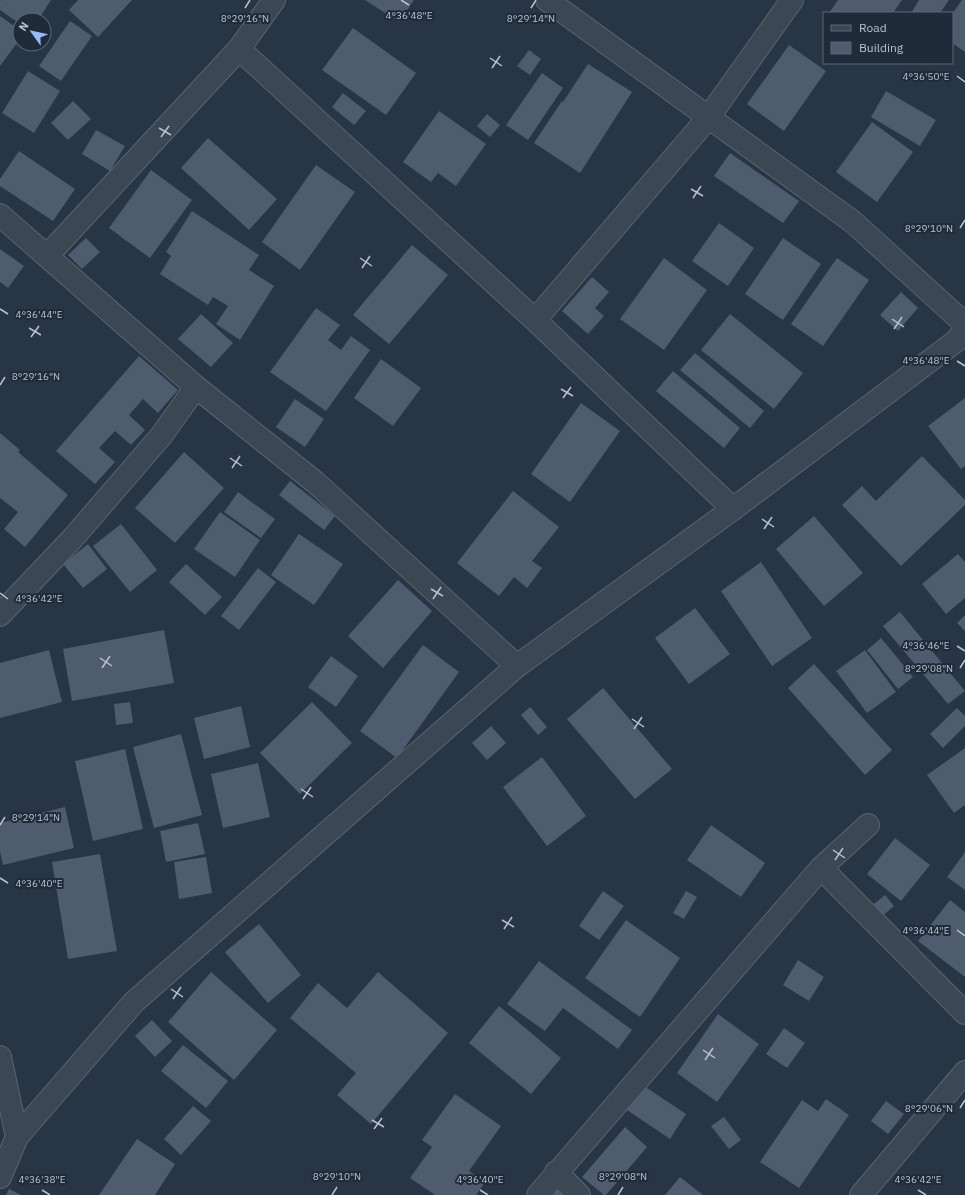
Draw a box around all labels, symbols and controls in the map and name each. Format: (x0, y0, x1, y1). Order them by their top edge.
text: 4°36'48"E (385, 9, 433, 22)
north arrow (12, 12, 52, 52)
text: 8°29'16"N (221, 12, 269, 25)
text: 8°29'14"N (507, 12, 555, 25)
legend (823, 12, 953, 64)
text: N (16, 19, 32, 34)
text: Road (859, 20, 887, 35)
text: Building (859, 40, 904, 55)
text: 4°36'50"E (902, 70, 950, 83)
text: 8°29'10"N (905, 222, 953, 235)
text: 4°36'44"E (15, 308, 63, 321)
text: 4°36'48"E (902, 354, 950, 367)
text: 8°29'16"N (12, 370, 60, 383)
text: 4°36'42"E (15, 592, 63, 605)
text: 4°36'46"E (902, 639, 950, 652)
text: 8°29'08"N (905, 662, 953, 675)
text: 8°29'14"N (12, 811, 60, 824)
text: 4°36'40"E (15, 877, 63, 890)
text: 4°36'44"E (902, 924, 950, 937)
text: 8°29'06"N (905, 1102, 953, 1115)
text: 8°29'10"N (313, 1170, 361, 1183)
text: 8°29'08"N (599, 1170, 647, 1183)
text: 4°36'38"E (18, 1173, 66, 1186)
text: 4°36'40"E (456, 1173, 504, 1186)
text: 4°36'42"E (894, 1173, 942, 1186)

